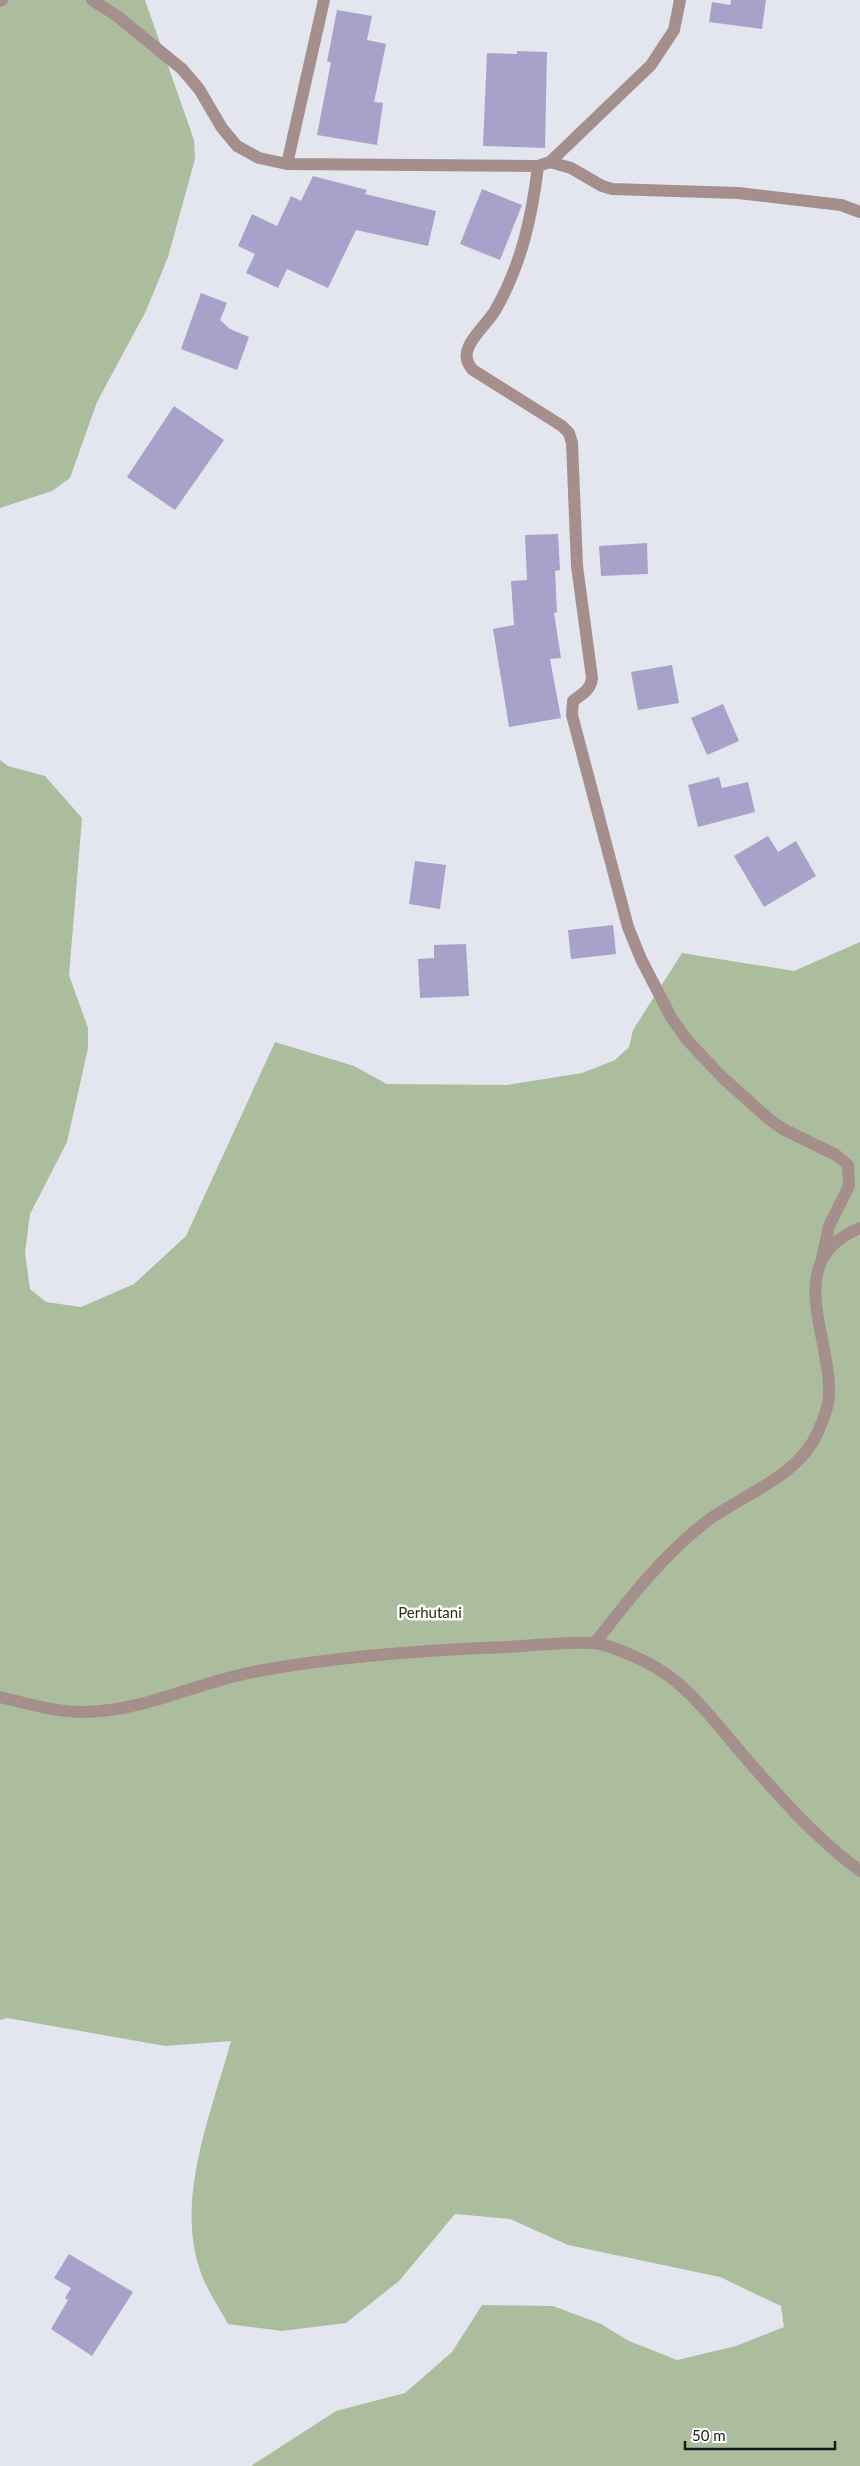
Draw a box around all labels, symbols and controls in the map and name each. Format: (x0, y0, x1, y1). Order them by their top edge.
park label: Perhutani (398, 1603, 462, 1621)
scale bar (685, 2418, 835, 2450)
text: 50 m (692, 2426, 726, 2444)

